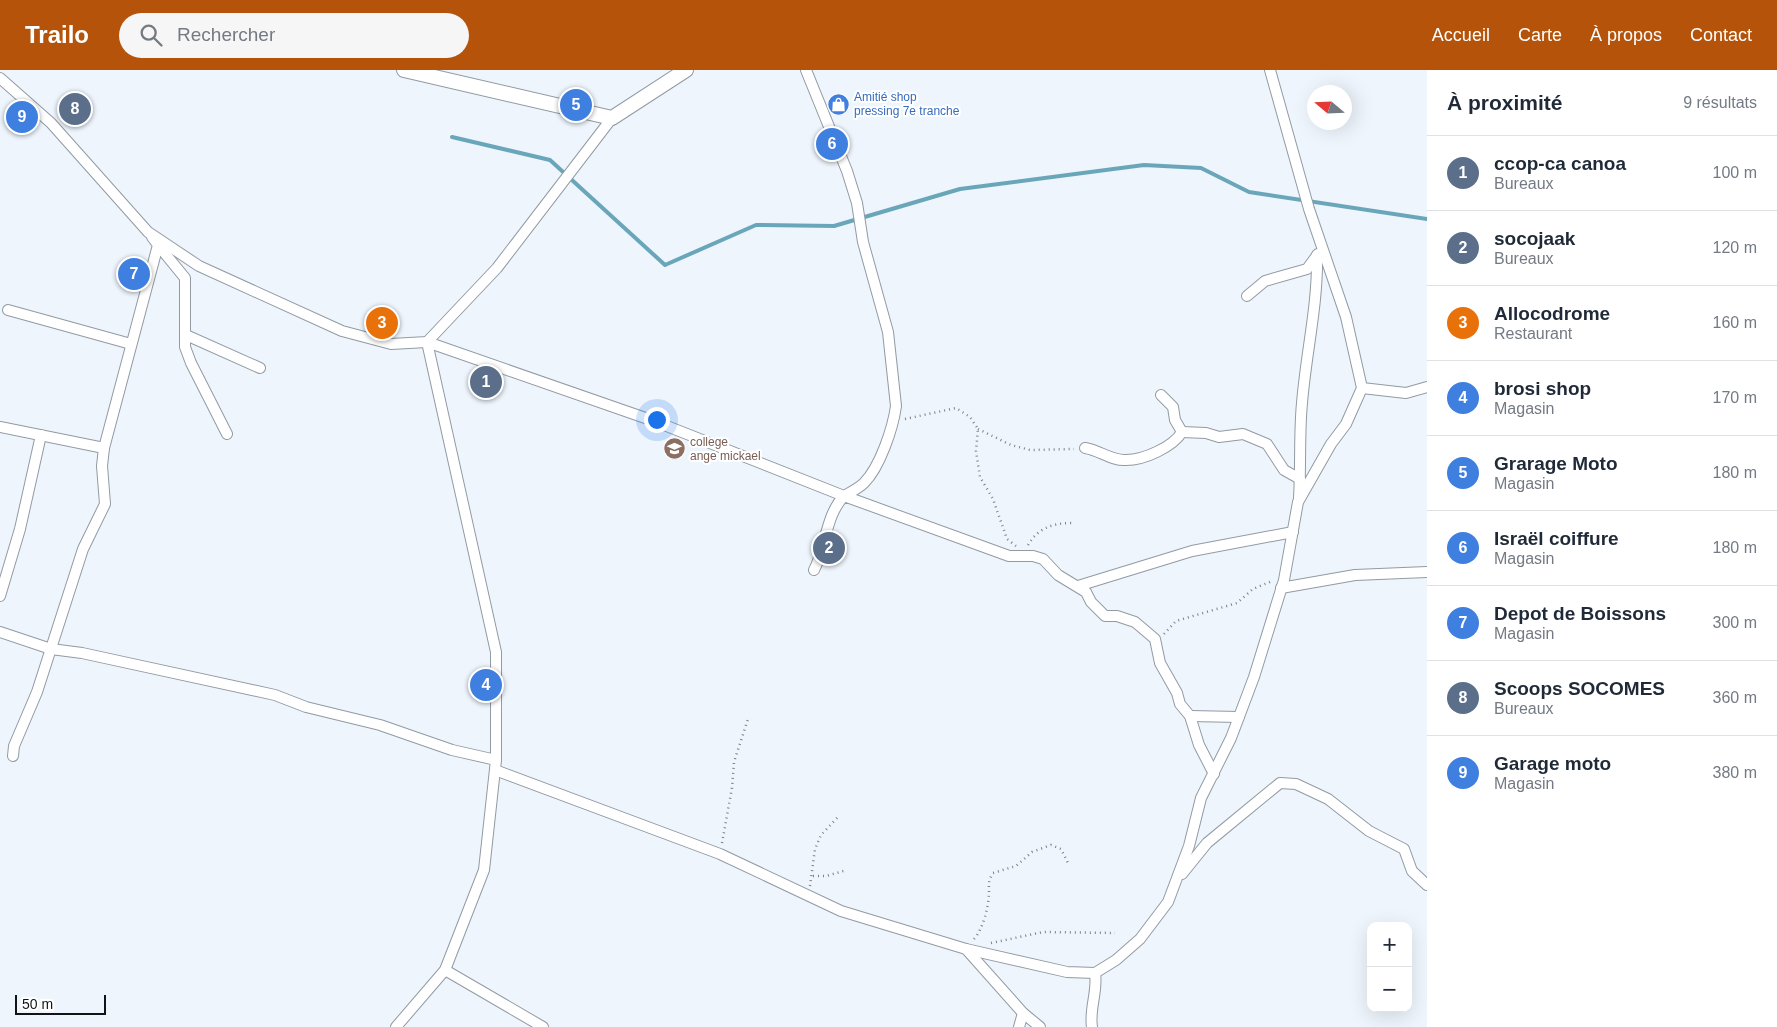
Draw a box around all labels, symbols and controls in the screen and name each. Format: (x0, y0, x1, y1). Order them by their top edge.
search box (119, 13, 469, 58)
text: Trailo (25, 21, 89, 48)
icon: search (137, 21, 165, 49)
text: Rechercher (177, 24, 275, 45)
text: Accueil (1432, 25, 1490, 45)
text: Carte (1518, 25, 1562, 45)
text: À propos (1590, 25, 1662, 45)
text: Contact (1690, 25, 1752, 45)
north arrow (1307, 85, 1352, 130)
pin: 5 (560, 86, 592, 124)
pin: 8 (59, 90, 91, 128)
place label: Amitié shop pressing 7e tranche (854, 90, 960, 118)
text: À proximité (1447, 91, 1563, 114)
shop icon: Amitié shop pressing 7e tranche (826, 92, 850, 116)
text: 9 résultats (1683, 94, 1757, 111)
pin: 9 (6, 98, 38, 136)
pin: 6 (816, 125, 848, 163)
text: ccop-ca canoa (1494, 153, 1626, 174)
text: 1 (1459, 164, 1467, 181)
text: 100 m (1713, 164, 1757, 181)
text: Bureaux (1494, 175, 1554, 192)
text: socojaak (1494, 228, 1575, 249)
text: 2 (1459, 239, 1467, 256)
text: 120 m (1713, 239, 1757, 256)
text: Bureaux (1494, 250, 1554, 267)
pin: 7 (118, 255, 150, 293)
text: Allocodrome (1494, 303, 1610, 324)
pin: 3 (366, 304, 398, 342)
text: 3 (1459, 314, 1467, 331)
text: 160 m (1713, 314, 1757, 331)
text: Restaurant (1494, 325, 1572, 342)
pin: 1 (470, 363, 502, 401)
text: brosi shop (1494, 378, 1591, 399)
text: 4 (1459, 389, 1467, 406)
text: 170 m (1713, 389, 1757, 406)
text: Magasin (1494, 400, 1554, 417)
your location (644, 407, 670, 433)
place label: college ange mickael (690, 435, 761, 463)
school or university icon: college ange mickael (662, 437, 686, 461)
text: Grarage Moto (1494, 453, 1618, 474)
text: 5 (1459, 464, 1467, 481)
text: 180 m (1713, 464, 1757, 481)
text: Magasin (1494, 475, 1554, 492)
text: Israël coiffure (1494, 528, 1619, 549)
pin: 2 (813, 529, 845, 567)
text: 6 (1459, 539, 1467, 556)
text: 180 m (1713, 539, 1757, 556)
text: Magasin (1494, 550, 1554, 567)
text: Depot de Boissons (1494, 603, 1666, 624)
text: 7 (1459, 614, 1467, 631)
text: 300 m (1713, 614, 1757, 631)
text: Magasin (1494, 625, 1554, 642)
pin: 4 (470, 666, 502, 704)
text: Scoops SOCOMES (1494, 678, 1665, 699)
text: 8 (1459, 689, 1467, 706)
text: 360 m (1713, 689, 1757, 706)
text: Bureaux (1494, 700, 1554, 717)
text: Garage moto (1494, 753, 1611, 774)
text: 9 (1459, 764, 1467, 781)
text: 380 m (1713, 764, 1757, 781)
text: Magasin (1494, 775, 1554, 792)
map controls (1367, 922, 1412, 1012)
button: + (1367, 922, 1412, 967)
button: − (1367, 967, 1412, 1012)
scale bar (15, 992, 106, 1015)
text: 50 m (22, 996, 53, 1012)

